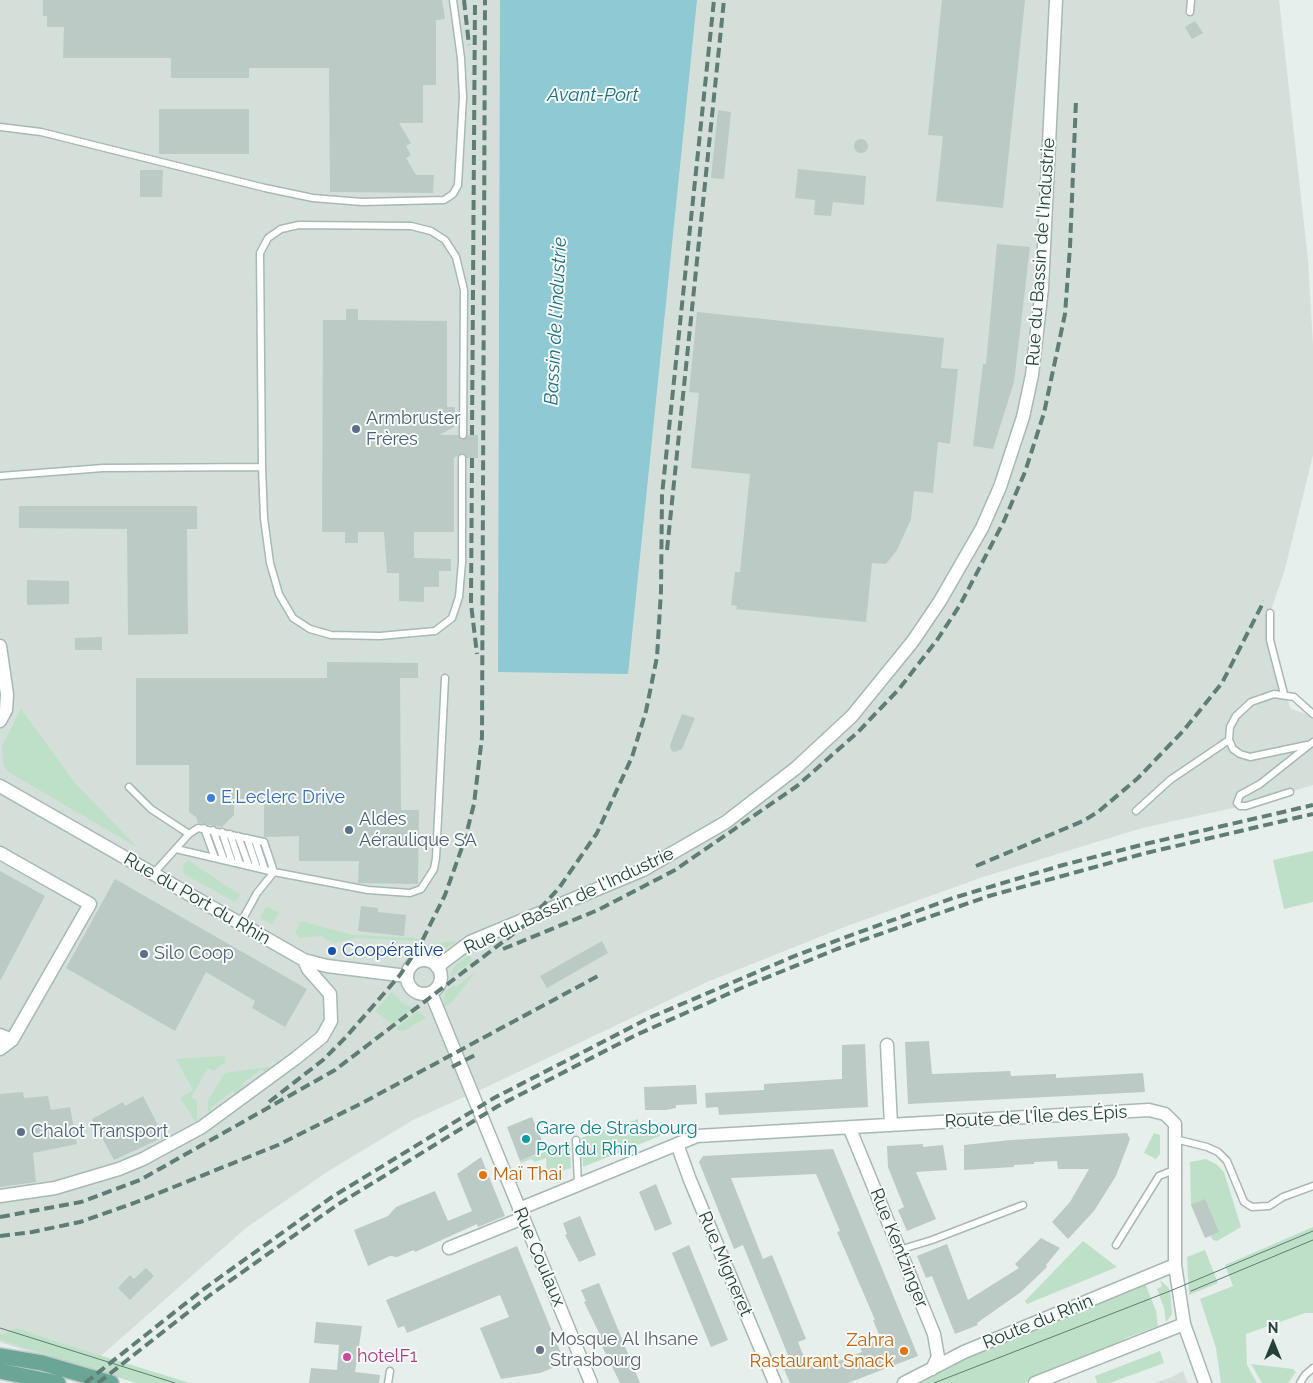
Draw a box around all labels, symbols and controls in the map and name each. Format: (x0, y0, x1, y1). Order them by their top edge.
water label: Avant-Port (547, 84, 639, 106)
street label: Rue du Bassin de l'Industrie (1022, 137, 1060, 367)
water label: Bassin de l'Industrie (540, 236, 572, 406)
place label: Armbruster Frères (366, 408, 461, 450)
marker: Armbruster Frères (350, 423, 362, 435)
place label: E.Leclerc Drive (221, 787, 345, 809)
marker: E.Leclerc Drive (205, 792, 217, 804)
place label: Aldes Aéraulique SA (359, 809, 477, 852)
marker: Aldes Aéraulique SA (343, 824, 355, 836)
street label: Rue du Bassin de l'Industrie (461, 843, 677, 959)
street label: Rue du Port du Rhin (120, 848, 274, 950)
place label: Coopérative (342, 940, 443, 962)
place label: Silo Coop (154, 943, 234, 965)
marker: Coopérative (326, 945, 338, 957)
marker: Silo Coop (138, 948, 150, 960)
street label: Route de l'Île des Épis (944, 1101, 1128, 1133)
place label: Gare de Strasbourg Port du Rhin (536, 1118, 698, 1160)
place label: Chalot Transport (31, 1121, 169, 1143)
marker: Chalot Transport (15, 1126, 27, 1138)
marker: Gare de Strasbourg Port du Rhin (520, 1133, 532, 1145)
place label: Maï Thai (493, 1164, 562, 1186)
marker: Maï Thai (477, 1169, 489, 1181)
street label: Rue Kentzinger (865, 1185, 933, 1311)
street label: Rue Coulaux (508, 1204, 570, 1310)
street label: Rue Migneret (693, 1208, 757, 1320)
street label: Route du Rhin (980, 1290, 1096, 1354)
north arrow (1248, 1318, 1298, 1368)
text: N (1268, 1320, 1278, 1336)
place label: Mosque Al Ihsane Strasbourg (550, 1329, 698, 1372)
place label: Zahra Rastaurant Snack (750, 1330, 894, 1372)
marker: Mosque Al Ihsane Strasbourg (534, 1344, 546, 1356)
marker: Zahra Rastaurant Snack (898, 1345, 910, 1357)
place label: hotelF1 (357, 1346, 417, 1368)
marker: hotelF1 (341, 1351, 353, 1363)

